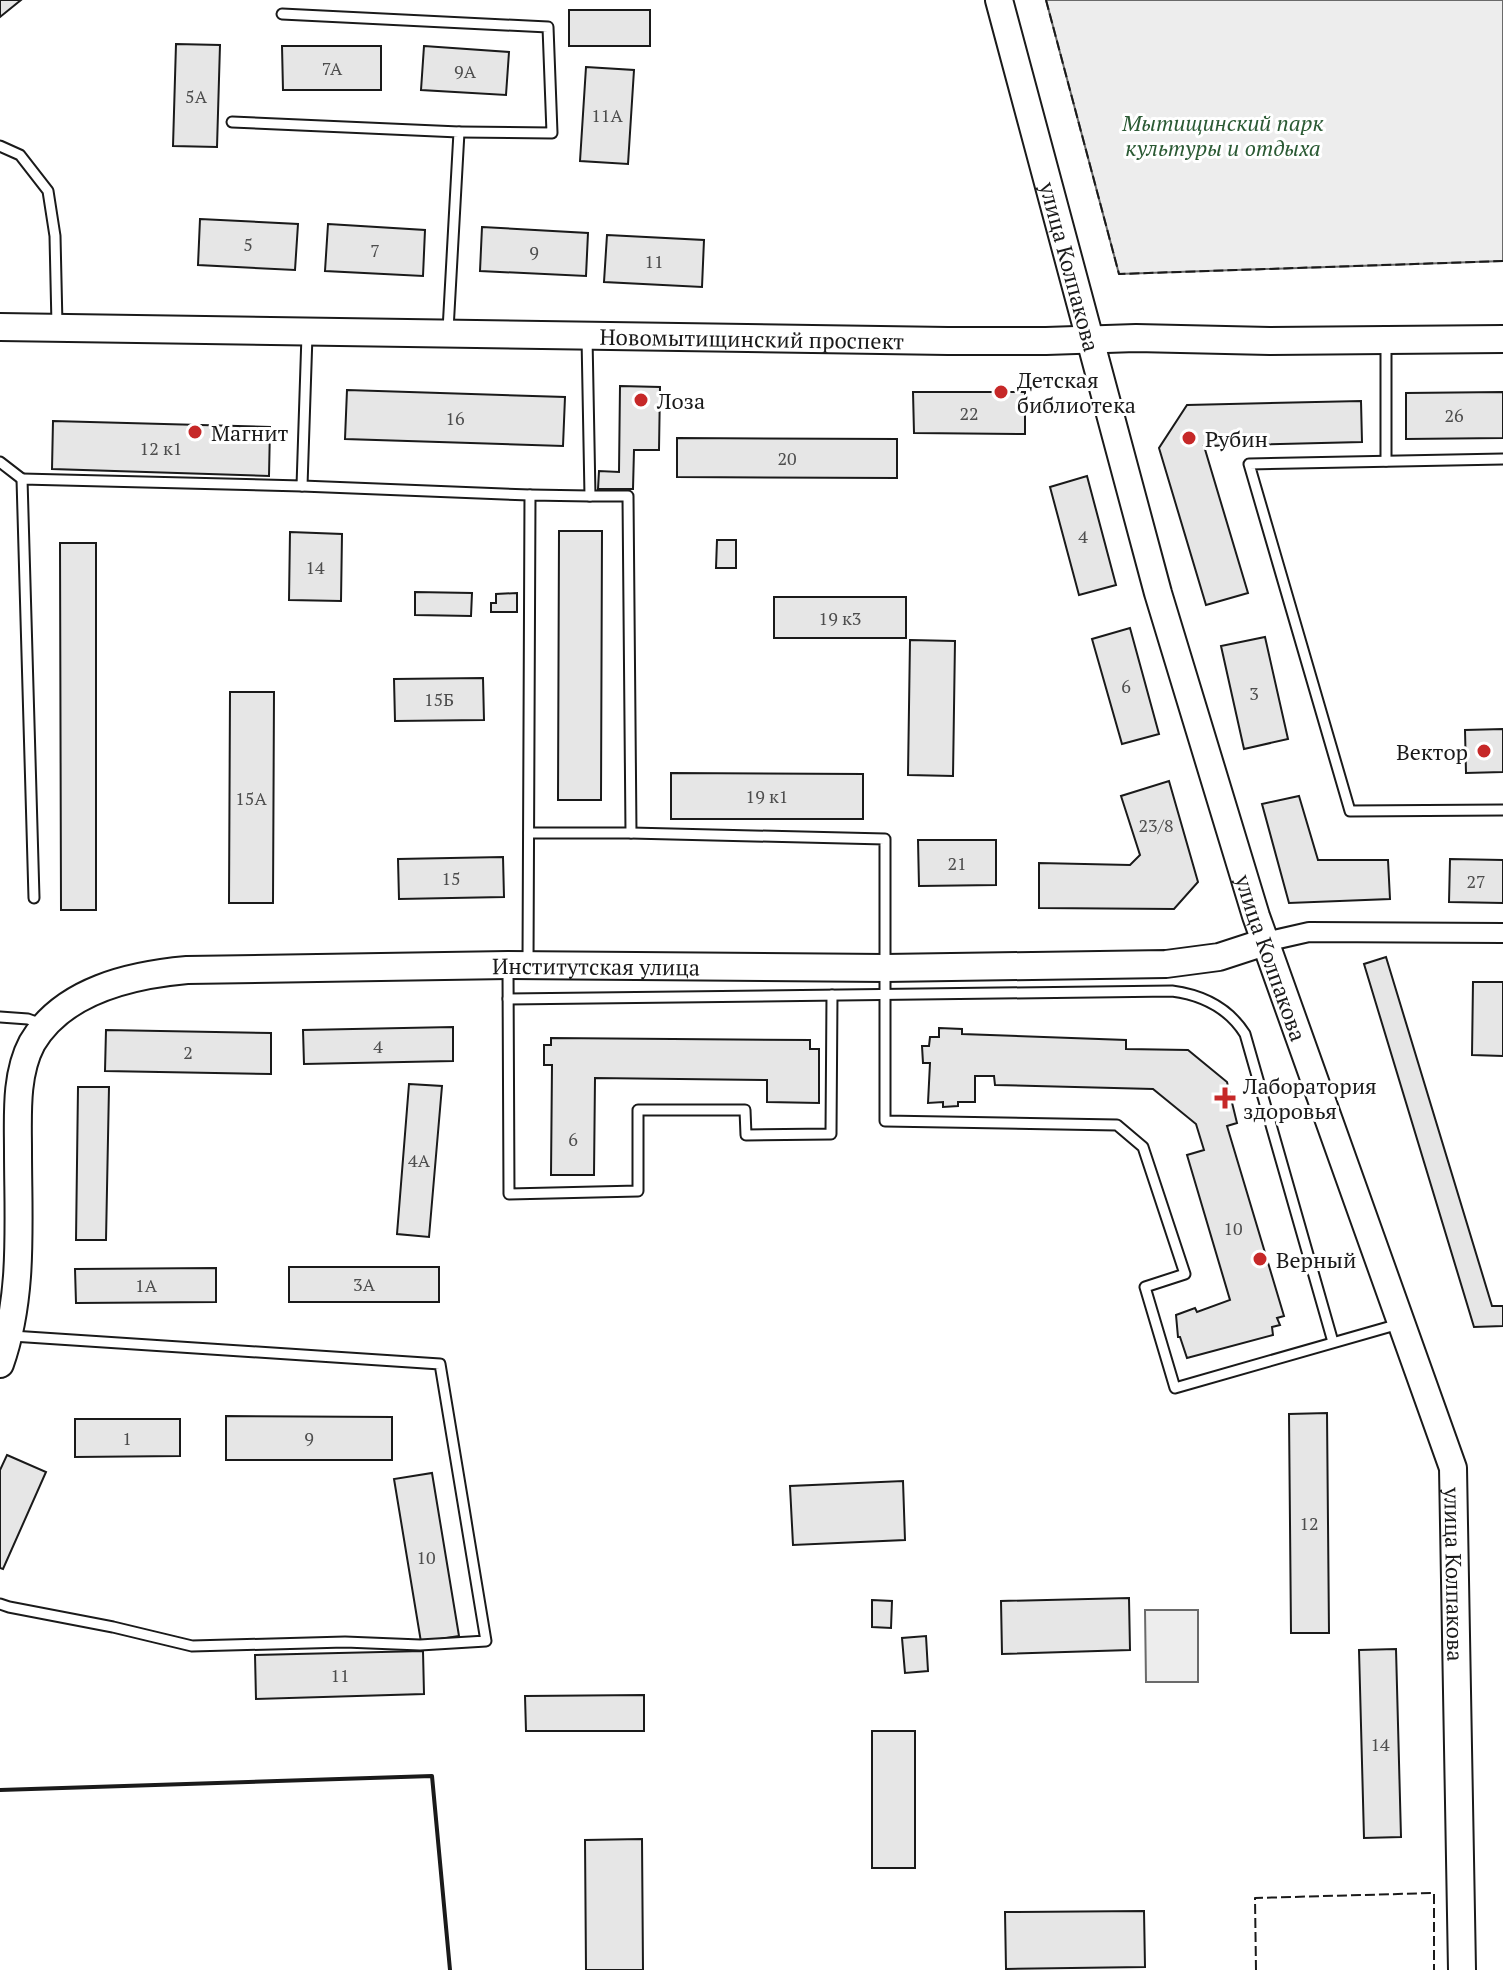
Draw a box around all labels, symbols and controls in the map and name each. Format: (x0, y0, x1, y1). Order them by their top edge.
house number: 7А (322, 56, 343, 80)
house number: 9А (454, 59, 477, 83)
house number: 5А (185, 84, 208, 108)
house number: 11А (591, 103, 623, 127)
park label: Мытищинский парк культуры и отдыха (1121, 108, 1324, 162)
street label: улица Колпакова (1034, 178, 1107, 354)
house number: 5 (243, 232, 253, 256)
house number: 7 (370, 238, 380, 262)
house number: 9 (529, 240, 539, 264)
house number: 11 (644, 249, 664, 273)
street label: Новомытищинский проспект (600, 321, 904, 355)
place label: Детская библиотека (1017, 365, 1136, 419)
marker: Детская библиотека (992, 383, 1010, 401)
place label: Лоза (656, 386, 705, 415)
marker: Лоза (632, 391, 650, 409)
house number: 22 (959, 401, 979, 425)
house number: 26 (1444, 403, 1464, 427)
house number: 16 (445, 406, 465, 430)
place label: Магнит (211, 418, 289, 447)
marker: Магнит (186, 423, 204, 441)
place label: Рубин (1205, 424, 1268, 453)
marker: Рубин (1180, 429, 1198, 447)
house number: 12 к1 (140, 436, 182, 460)
house number: 20 (777, 446, 797, 470)
house number: 4 (1078, 524, 1088, 548)
house number: 14 (305, 555, 325, 579)
house number: 19 к3 (819, 606, 861, 630)
house number: 6 (1121, 674, 1131, 698)
house number: 3 (1249, 681, 1259, 705)
house number: 15Б (424, 687, 454, 711)
place label: Вектор (1396, 737, 1468, 766)
marker: Вектор (1475, 742, 1493, 760)
house number: 19 к1 (746, 784, 788, 808)
house number: 15А (235, 786, 267, 810)
house number: 23/8 (1139, 813, 1173, 837)
house number: 21 (947, 851, 967, 875)
house number: 15 (441, 866, 461, 890)
house number: 27 (1466, 869, 1486, 893)
street label: улица Колпакова (1229, 870, 1314, 1045)
street label: Институтская улица (492, 950, 700, 981)
house number: 4 (373, 1034, 383, 1058)
house number: 2 (183, 1040, 193, 1064)
place label: Лаборатория здоровья (1242, 1071, 1377, 1125)
marker: Лаборатория здоровья (1214, 1087, 1236, 1109)
house number: 6 (568, 1127, 578, 1151)
house number: 4А (408, 1148, 431, 1172)
house number: 10 (1223, 1216, 1243, 1240)
place label: Верный (1276, 1245, 1356, 1274)
marker: Верный (1251, 1250, 1269, 1268)
house number: 3А (353, 1272, 376, 1296)
house number: 1А (135, 1273, 158, 1297)
house number: 1 (122, 1426, 132, 1450)
house number: 9 (304, 1426, 314, 1450)
street label: улица Колпакова (1439, 1486, 1471, 1662)
house number: 12 (1299, 1511, 1319, 1535)
house number: 10 (416, 1545, 436, 1569)
house number: 11 (330, 1663, 350, 1687)
house number: 14 (1370, 1732, 1390, 1756)

